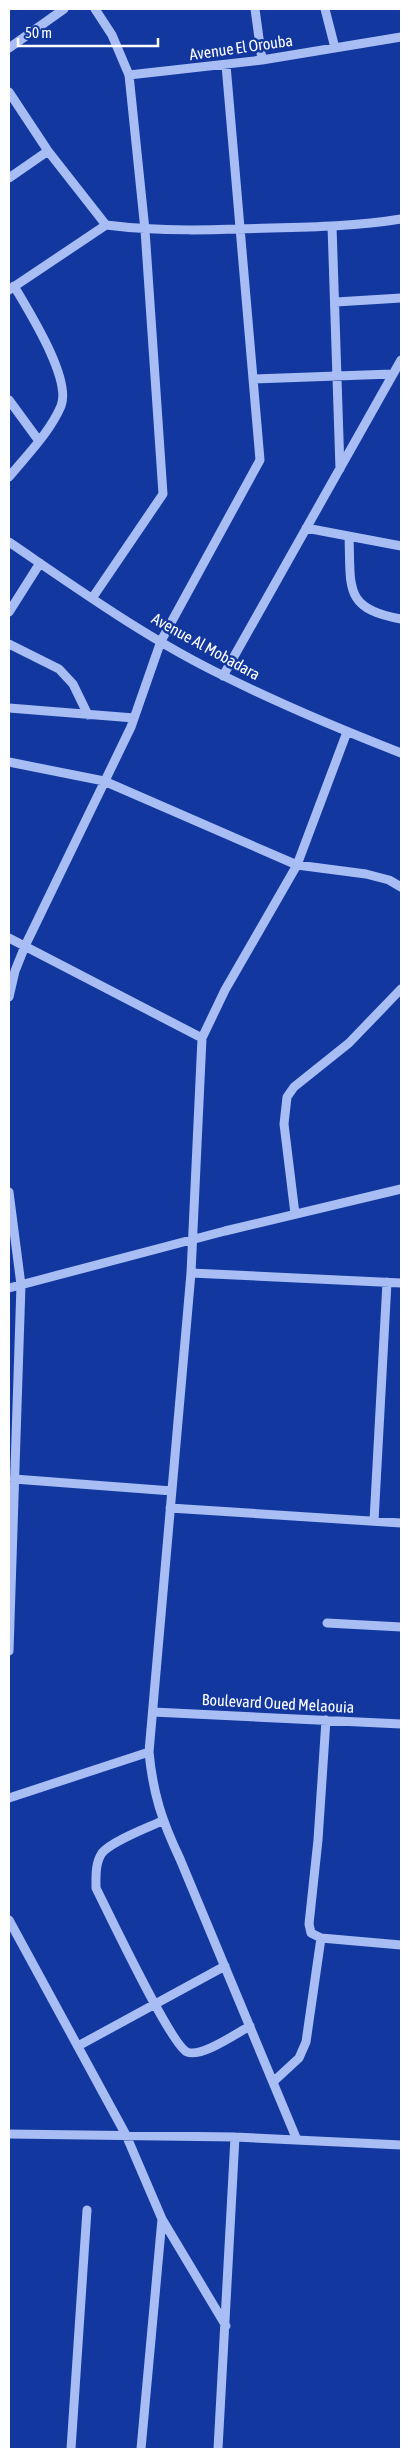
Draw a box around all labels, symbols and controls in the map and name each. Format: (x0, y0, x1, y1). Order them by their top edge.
scale bar (18, 15, 158, 47)
text: 50 m (25, 24, 52, 41)
street label: Avenue El Orouba (188, 31, 294, 63)
street label: Avenue Al Mobadara (149, 609, 263, 683)
street label: Boulevard Oued Melaouia (201, 1690, 355, 1716)

